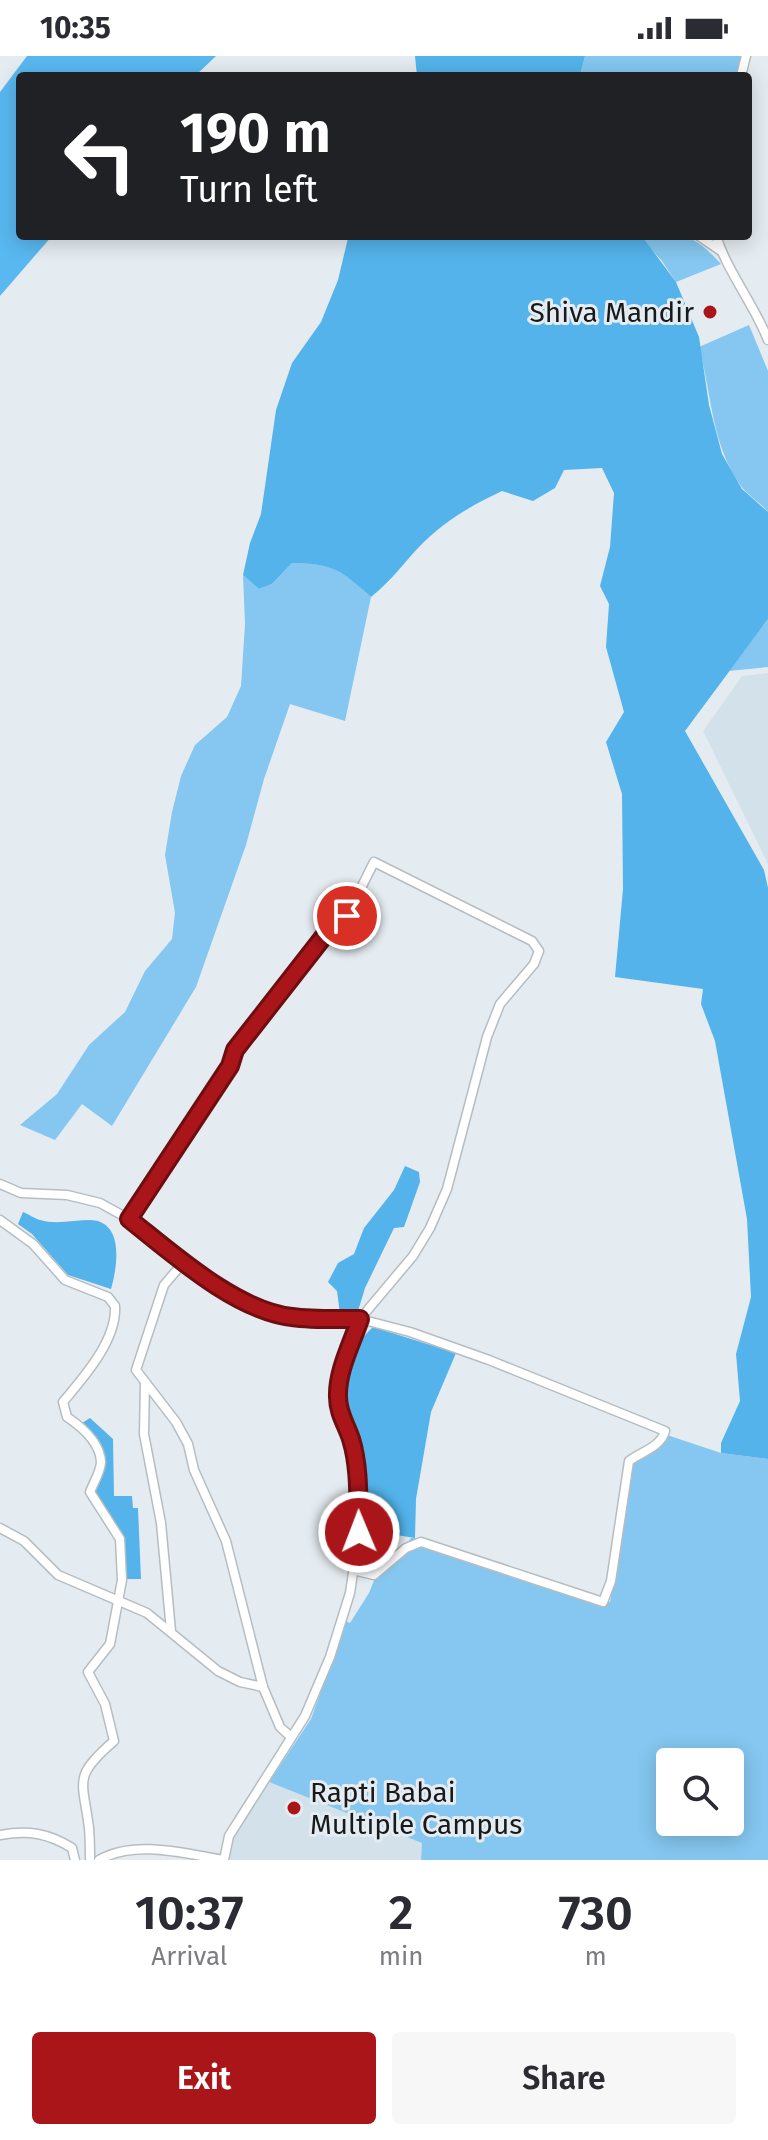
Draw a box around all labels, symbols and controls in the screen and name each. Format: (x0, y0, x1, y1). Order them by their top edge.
text: 10:35 (40, 10, 111, 46)
text: 190 m (180, 100, 331, 167)
icon: left (48, 104, 152, 208)
text: Turn left (180, 168, 318, 212)
place label: Shiva Mandir (530, 296, 694, 329)
marker: Shiva Mandir (701, 303, 719, 321)
pin (313, 882, 381, 950)
icon: arrive (325, 894, 369, 938)
position arrow (317, 1490, 401, 1574)
map controls (656, 1748, 744, 1836)
button: search (656, 1748, 744, 1836)
place label: Rapti Babai Multiple Campus (310, 1776, 522, 1841)
marker: Rapti Babai Multiple Campus (285, 1799, 303, 1817)
text: 10:37 (135, 1884, 244, 1942)
text: 2 (389, 1884, 413, 1942)
text: 730 (559, 1884, 633, 1942)
text: Arrival (151, 1941, 227, 1972)
text: min (379, 1941, 424, 1972)
text: m (585, 1941, 607, 1972)
button: Exit (32, 2032, 376, 2124)
button: Share (392, 2032, 736, 2124)

